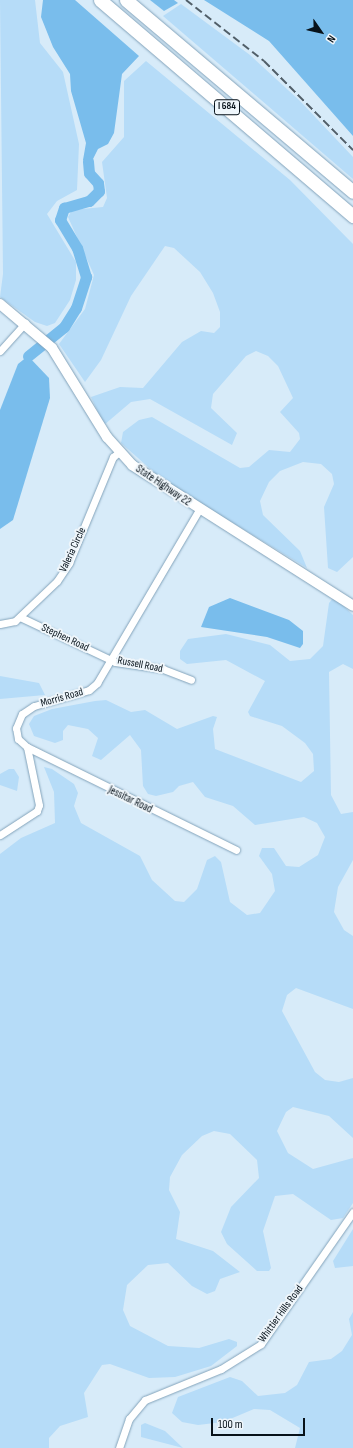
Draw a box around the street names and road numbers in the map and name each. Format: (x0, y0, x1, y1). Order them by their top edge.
road number: I 684 (214, 99, 240, 115)
street label: State Highway 22 (133, 463, 193, 509)
street label: Valeria Circle (57, 526, 89, 574)
street label: Stephen Road (39, 621, 91, 655)
street label: Russell Road (116, 654, 164, 676)
street label: Morris Road (39, 686, 85, 710)
street label: Jessitar Road (106, 784, 154, 816)
street label: Whittier Hills Road (256, 1283, 306, 1345)

